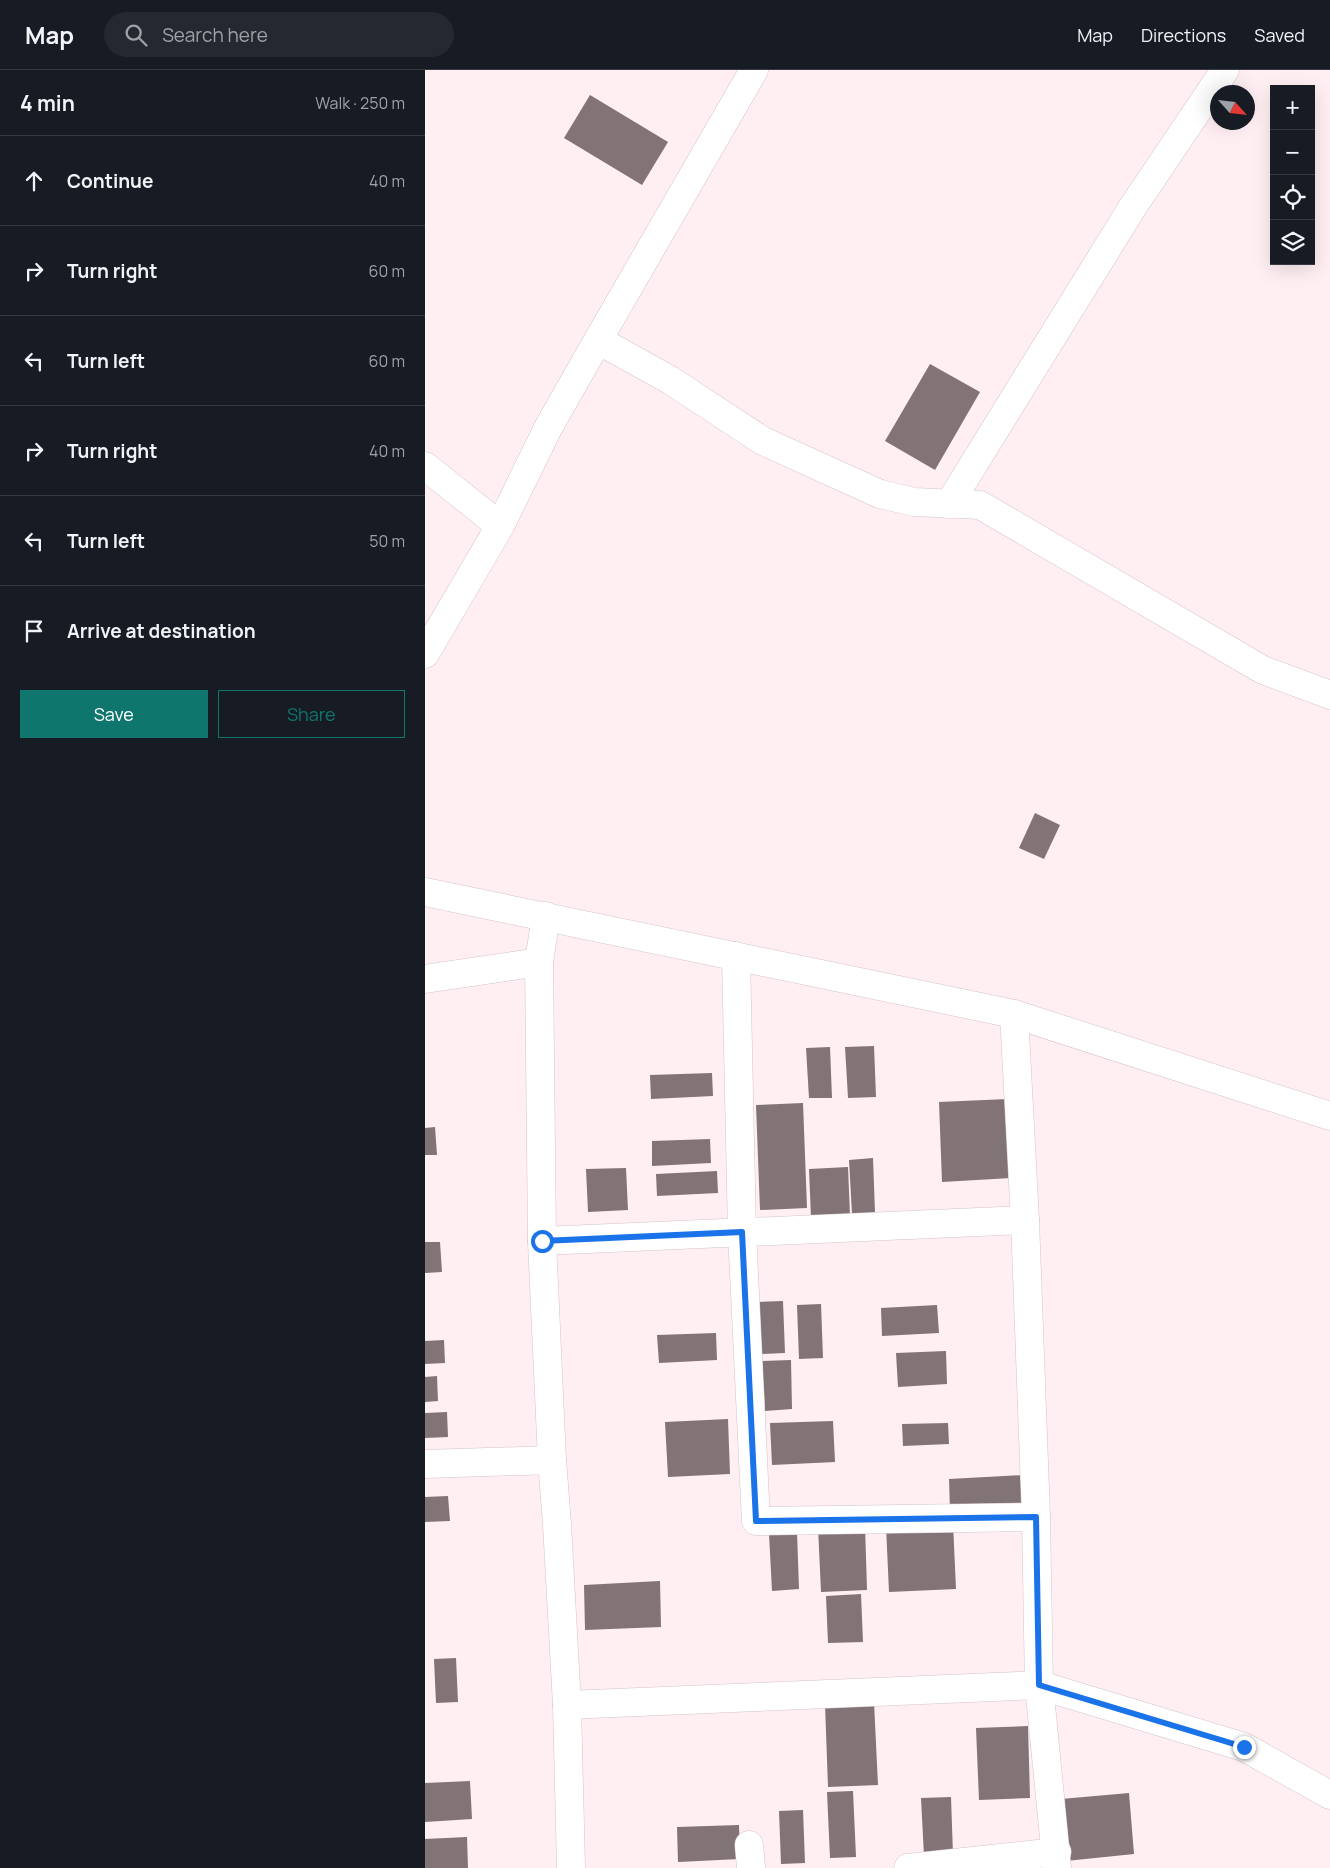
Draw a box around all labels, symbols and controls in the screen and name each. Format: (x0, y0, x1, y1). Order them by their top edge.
search box (104, 12, 454, 57)
text: Map (25, 18, 74, 51)
icon: search (122, 21, 150, 49)
text: Search here (162, 22, 268, 48)
text: Map (1077, 23, 1113, 47)
text: Directions (1141, 23, 1226, 47)
text: Saved (1254, 23, 1305, 47)
north arrow (1210, 85, 1255, 130)
map controls (1270, 85, 1315, 265)
button: + (1270, 85, 1315, 130)
text: 4 min (20, 89, 75, 117)
text: Walk · 250 m (315, 92, 405, 114)
button: − (1270, 130, 1315, 175)
icon: ahead (20, 167, 48, 195)
text: Continue (67, 168, 153, 194)
text: 40 m (369, 170, 405, 192)
button: locate (1270, 175, 1315, 220)
button: layers (1270, 220, 1315, 265)
icon: right (20, 257, 48, 285)
text: Turn right (67, 258, 157, 284)
text: 60 m (369, 260, 405, 282)
icon: left (20, 347, 48, 375)
text: Turn left (67, 348, 145, 374)
text: 60 m (369, 350, 405, 372)
icon: right (20, 437, 48, 465)
text: Turn right (67, 438, 157, 464)
text: 40 m (369, 440, 405, 462)
icon: left (20, 527, 48, 555)
text: Turn left (67, 528, 145, 554)
text: 50 m (369, 530, 405, 552)
icon: arrive (20, 617, 48, 645)
text: Arrive at destination (67, 618, 256, 644)
button: Save (20, 690, 208, 738)
button: Share (218, 690, 405, 738)
route start (531, 1230, 554, 1253)
route end (1233, 1736, 1256, 1759)

